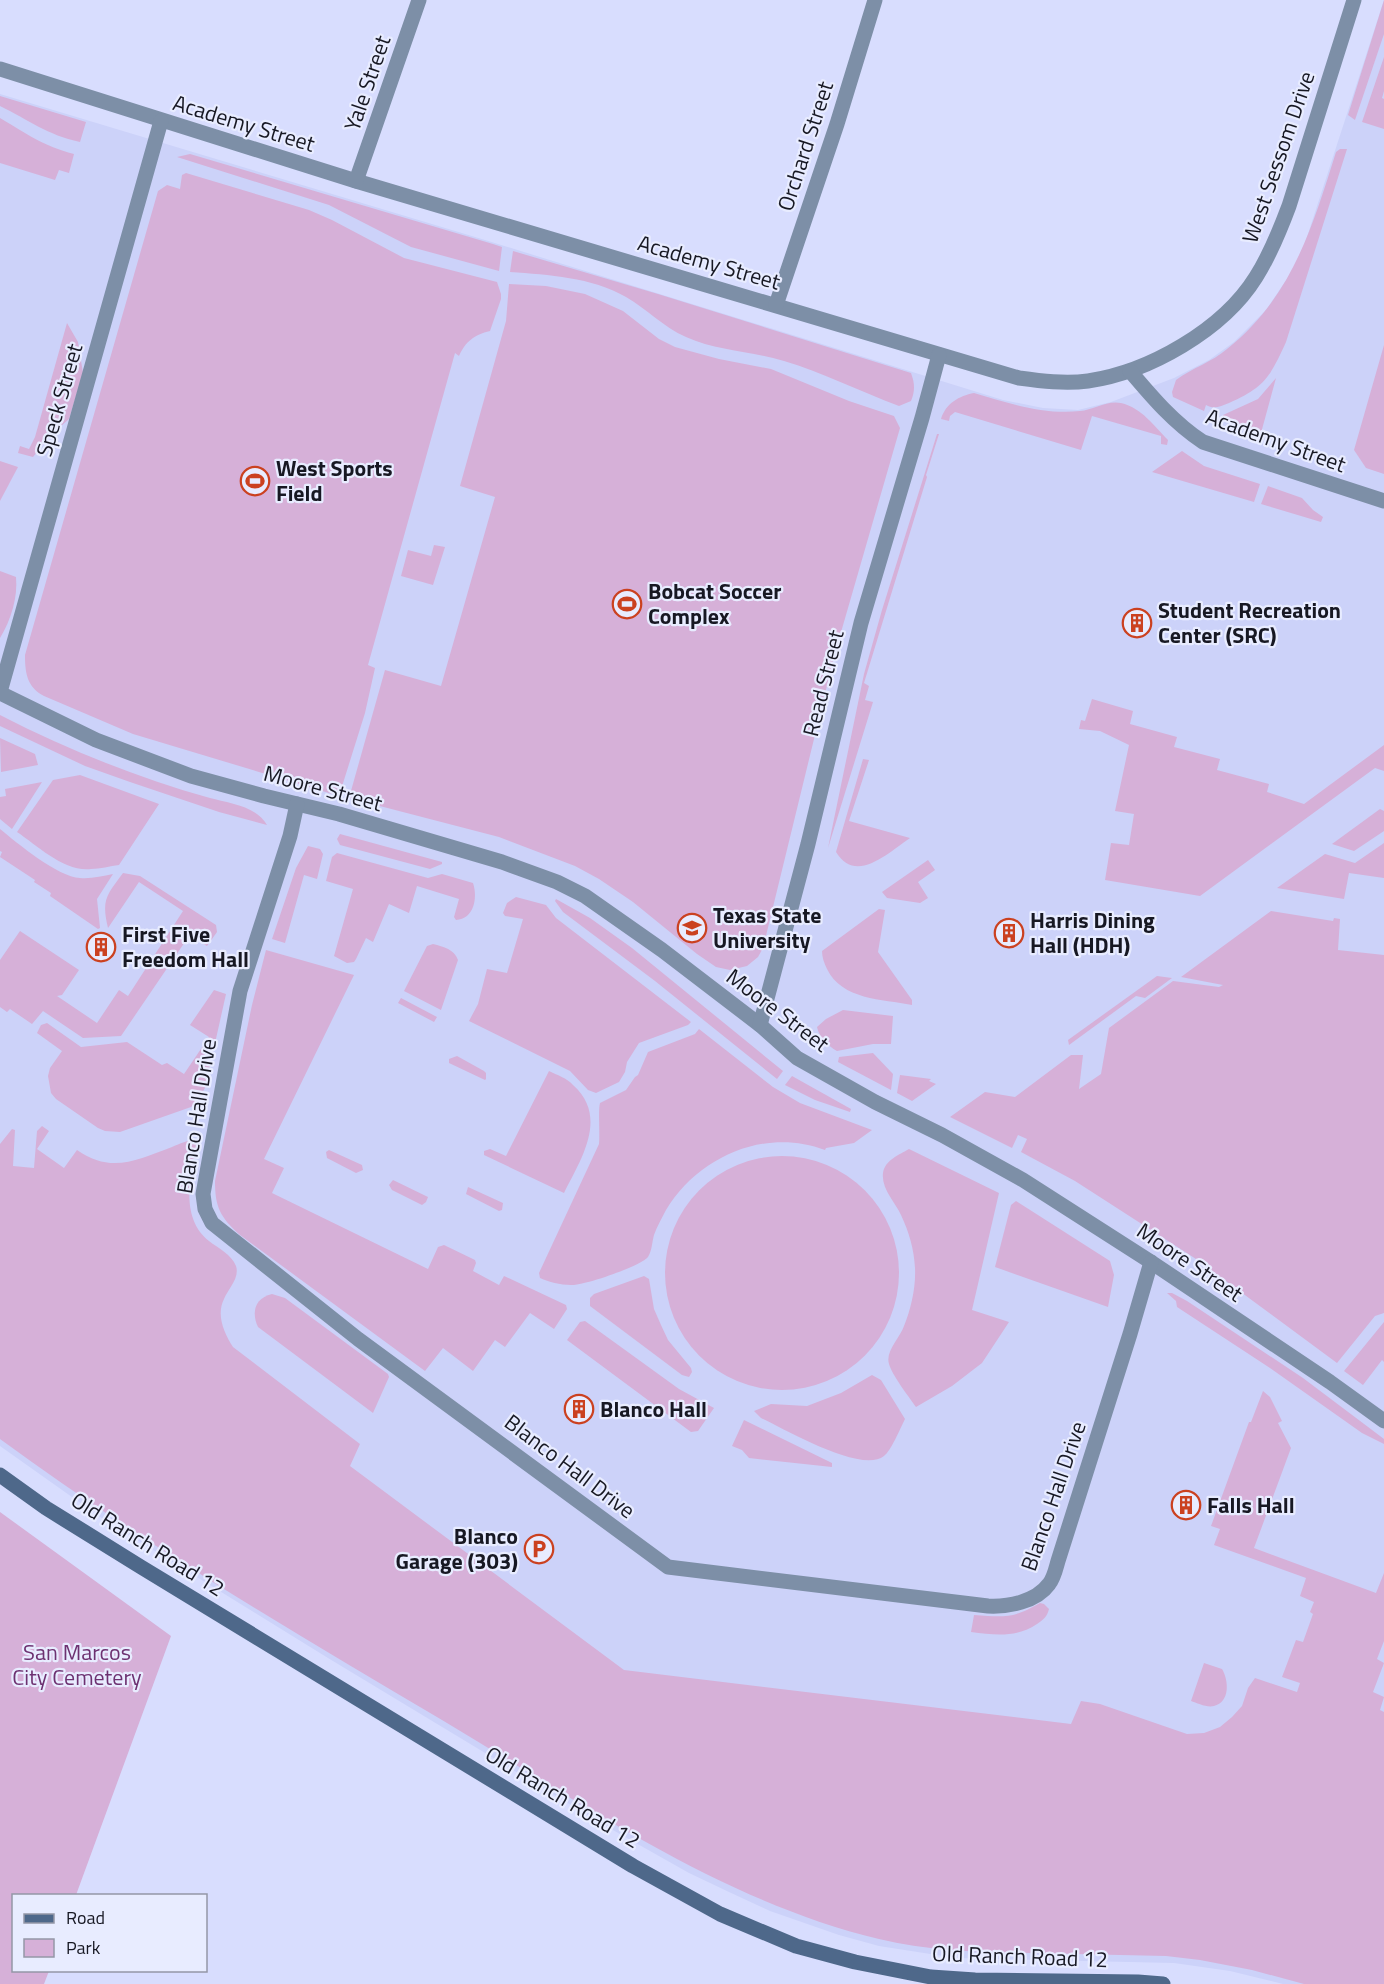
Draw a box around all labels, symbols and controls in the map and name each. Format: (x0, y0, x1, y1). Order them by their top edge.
street label: Yale Street (335, 30, 399, 135)
street label: West Sessom Drive (1233, 67, 1323, 247)
street label: Orchard Street (768, 76, 842, 215)
street label: Academy Street (169, 85, 319, 161)
street label: Academy Street (634, 225, 784, 299)
street label: Speck Street (27, 339, 91, 461)
street label: Academy Street (1201, 399, 1351, 481)
place label: West Sports Field (276, 451, 393, 510)
sports icon: West Sports Field (239, 465, 271, 497)
place label: Bobcat Soccer Complex (648, 574, 782, 633)
sports icon: Bobcat Soccer Complex (611, 588, 643, 620)
place label: Student Recreation Center (SRC) (1158, 593, 1341, 652)
building icon: Student Recreation Center (SRC) (1121, 607, 1153, 639)
street label: Read Street (793, 626, 853, 740)
street label: Moore Street (260, 756, 386, 820)
place label: Texas State University (713, 898, 822, 957)
place label: Harris Dining Hall (HDH) (1030, 903, 1155, 962)
school or university icon: Texas State University (676, 912, 708, 944)
place label: First Five Freedom Hall (122, 917, 249, 976)
building icon: Harris Dining Hall (HDH) (993, 917, 1025, 949)
building icon: First Five Freedom Hall (85, 931, 117, 963)
street label: Moore Street (719, 960, 837, 1060)
street label: Blanco Hall Drive (167, 1036, 225, 1196)
street label: Moore Street (1130, 1214, 1250, 1310)
place label: Blanco Hall (600, 1392, 707, 1426)
building icon: Blanco Hall (563, 1393, 595, 1425)
street label: Blanco Hall Drive (497, 1405, 643, 1527)
street label: Blanco Hall Drive (1011, 1417, 1095, 1575)
street label: Old Ranch Road 12 (64, 1483, 232, 1605)
place label: Falls Hall (1207, 1488, 1295, 1522)
building icon: Falls Hall (1170, 1489, 1202, 1521)
place label: Blanco Garage (303) (396, 1519, 518, 1578)
parking icon: Blanco Garage (303) (523, 1533, 555, 1565)
park label: San Marcos City Cemetery (12, 1635, 142, 1694)
street label: Old Ranch Road 12 (479, 1737, 647, 1857)
legend (12, 1894, 207, 1972)
text: Road (66, 1904, 105, 1931)
text: Park (66, 1934, 101, 1961)
street label: Old Ranch Road 12 (932, 1936, 1108, 1976)

